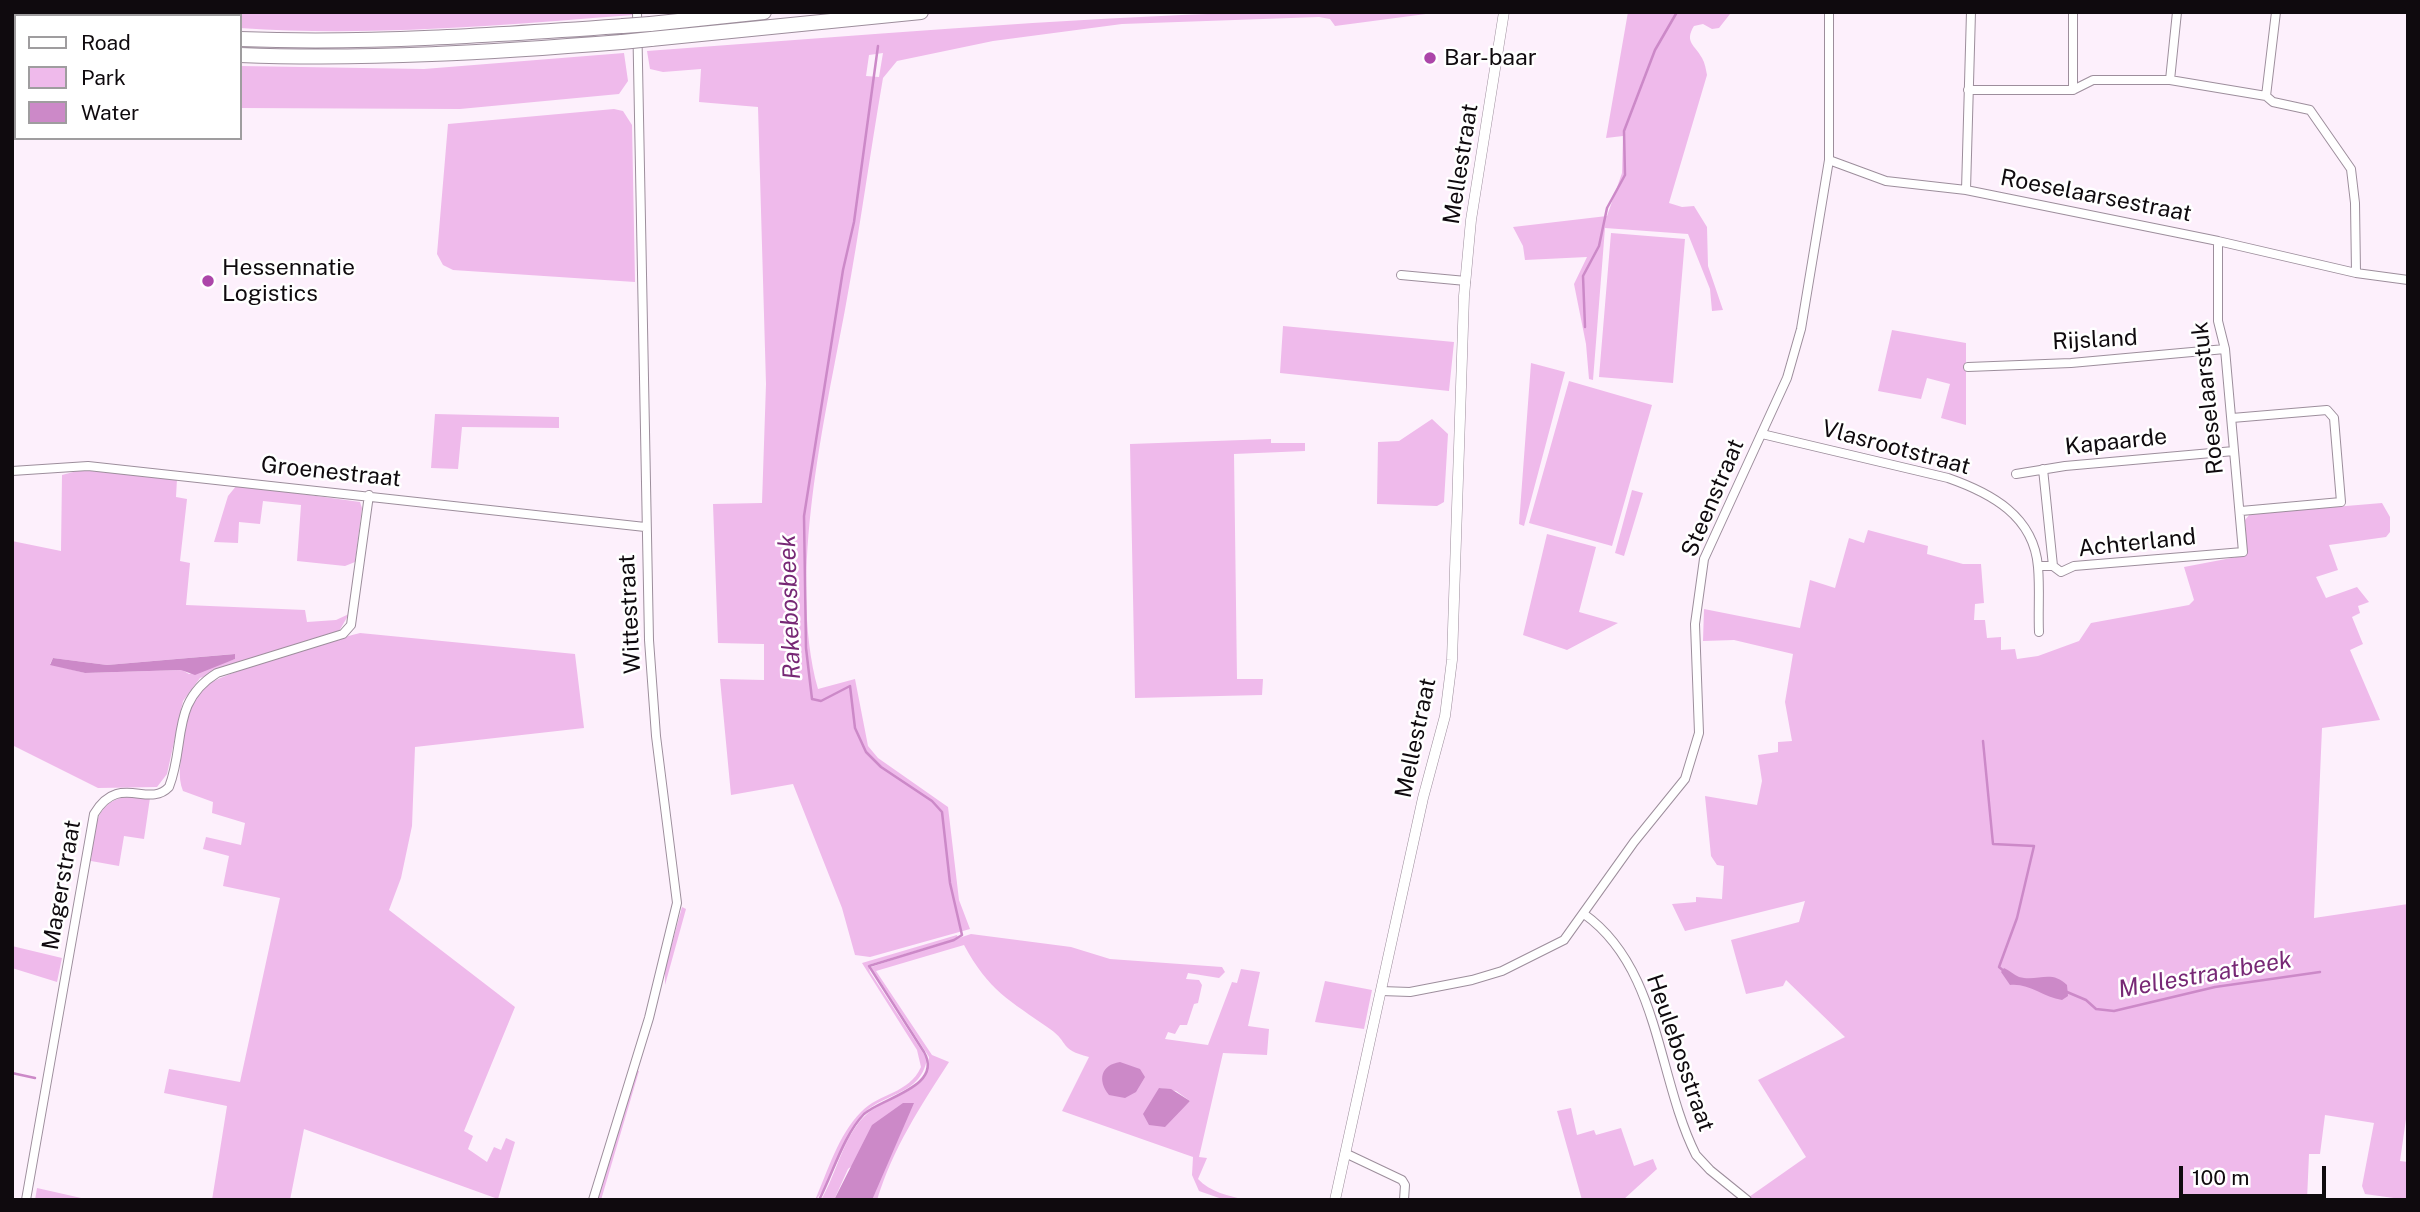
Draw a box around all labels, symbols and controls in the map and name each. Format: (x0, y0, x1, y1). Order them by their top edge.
legend (14, 14, 242, 140)
text: Road (81, 30, 131, 55)
place label: Bar-baar (1444, 44, 1537, 72)
marker: Bar-baar (1422, 50, 1438, 66)
text: Park (81, 65, 126, 90)
text: Water (81, 100, 139, 125)
street label: Mellestraat (1438, 102, 1484, 226)
street label: Roeselaarsestraat (1998, 164, 2194, 228)
place label: Hessennatie Logistics (222, 254, 355, 308)
marker: Hessennatie Logistics (200, 273, 216, 289)
street label: Roeselaarstuk (2186, 320, 2230, 476)
street label: Rijsland (2052, 324, 2138, 356)
street label: Vlasrootstraat (1819, 415, 1973, 481)
street label: Kapaarde (2063, 423, 2169, 461)
street label: Steenstraat (1676, 435, 1750, 561)
street label: Groenestraat (260, 451, 402, 493)
street label: Achterland (2077, 523, 2197, 563)
water label: Rakebosbeek (773, 534, 807, 680)
street label: Wittestraat (613, 553, 647, 675)
street label: Mellestraat (1390, 675, 1442, 801)
street label: Magerstraat (37, 818, 87, 952)
water label: Mellestraatbeek (2116, 946, 2294, 1004)
street label: Heulebosstraat (1640, 971, 1720, 1135)
scale bar (2182, 1152, 2329, 1196)
text: 100 m (2192, 1165, 2249, 1190)

